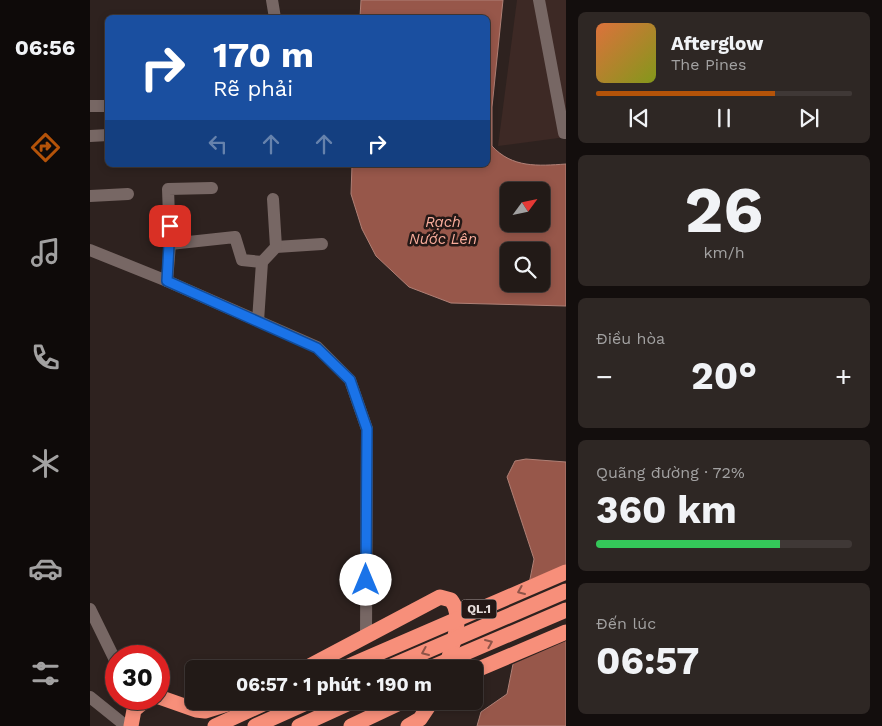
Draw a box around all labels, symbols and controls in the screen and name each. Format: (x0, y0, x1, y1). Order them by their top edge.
text: Afterglow (671, 32, 763, 55)
text: 170 m (213, 34, 314, 76)
text: 06:56 (15, 35, 75, 60)
icon: right (130, 35, 195, 100)
text: The Pines (671, 55, 747, 74)
text: Rẽ phải (213, 76, 293, 101)
icon: previous (625, 104, 653, 132)
icon: pause (710, 104, 738, 132)
icon: next (795, 104, 823, 132)
icon: directions (28, 130, 63, 165)
icon: left (204, 130, 232, 158)
icon: ahead (257, 130, 285, 158)
icon: ahead (310, 130, 338, 158)
icon: right (363, 130, 391, 158)
text: 26 (685, 172, 763, 248)
north arrow (500, 182, 550, 232)
map controls (500, 182, 550, 292)
pin (149, 205, 191, 247)
icon: arrive (156, 212, 184, 240)
water label: Rạch Nước Lên (409, 213, 477, 248)
icon: music (28, 235, 63, 270)
button: search (500, 242, 550, 292)
text: km/h (703, 243, 745, 262)
text: Điều hòa (596, 329, 665, 348)
icon: phone (28, 340, 63, 375)
text: 20° (691, 354, 757, 398)
text: − (596, 360, 613, 393)
text: + (835, 360, 852, 393)
icon: climate (28, 446, 63, 481)
text: Quãng đường · 72% (596, 463, 745, 482)
text: 360 km (596, 488, 737, 532)
icon: car (28, 551, 63, 586)
position arrow (339, 553, 391, 605)
one-way arrow (517, 585, 526, 596)
road number: QL.1 (462, 600, 496, 618)
text: Đến lúc (596, 614, 656, 633)
one-way arrow (484, 638, 493, 649)
text: 06:57 (596, 639, 699, 683)
speed limit sign: 30 (105, 645, 170, 710)
one-way arrow (421, 646, 429, 656)
icon: filters (28, 656, 63, 691)
text: 06:57 · 1 phút · 190 m (236, 673, 432, 696)

